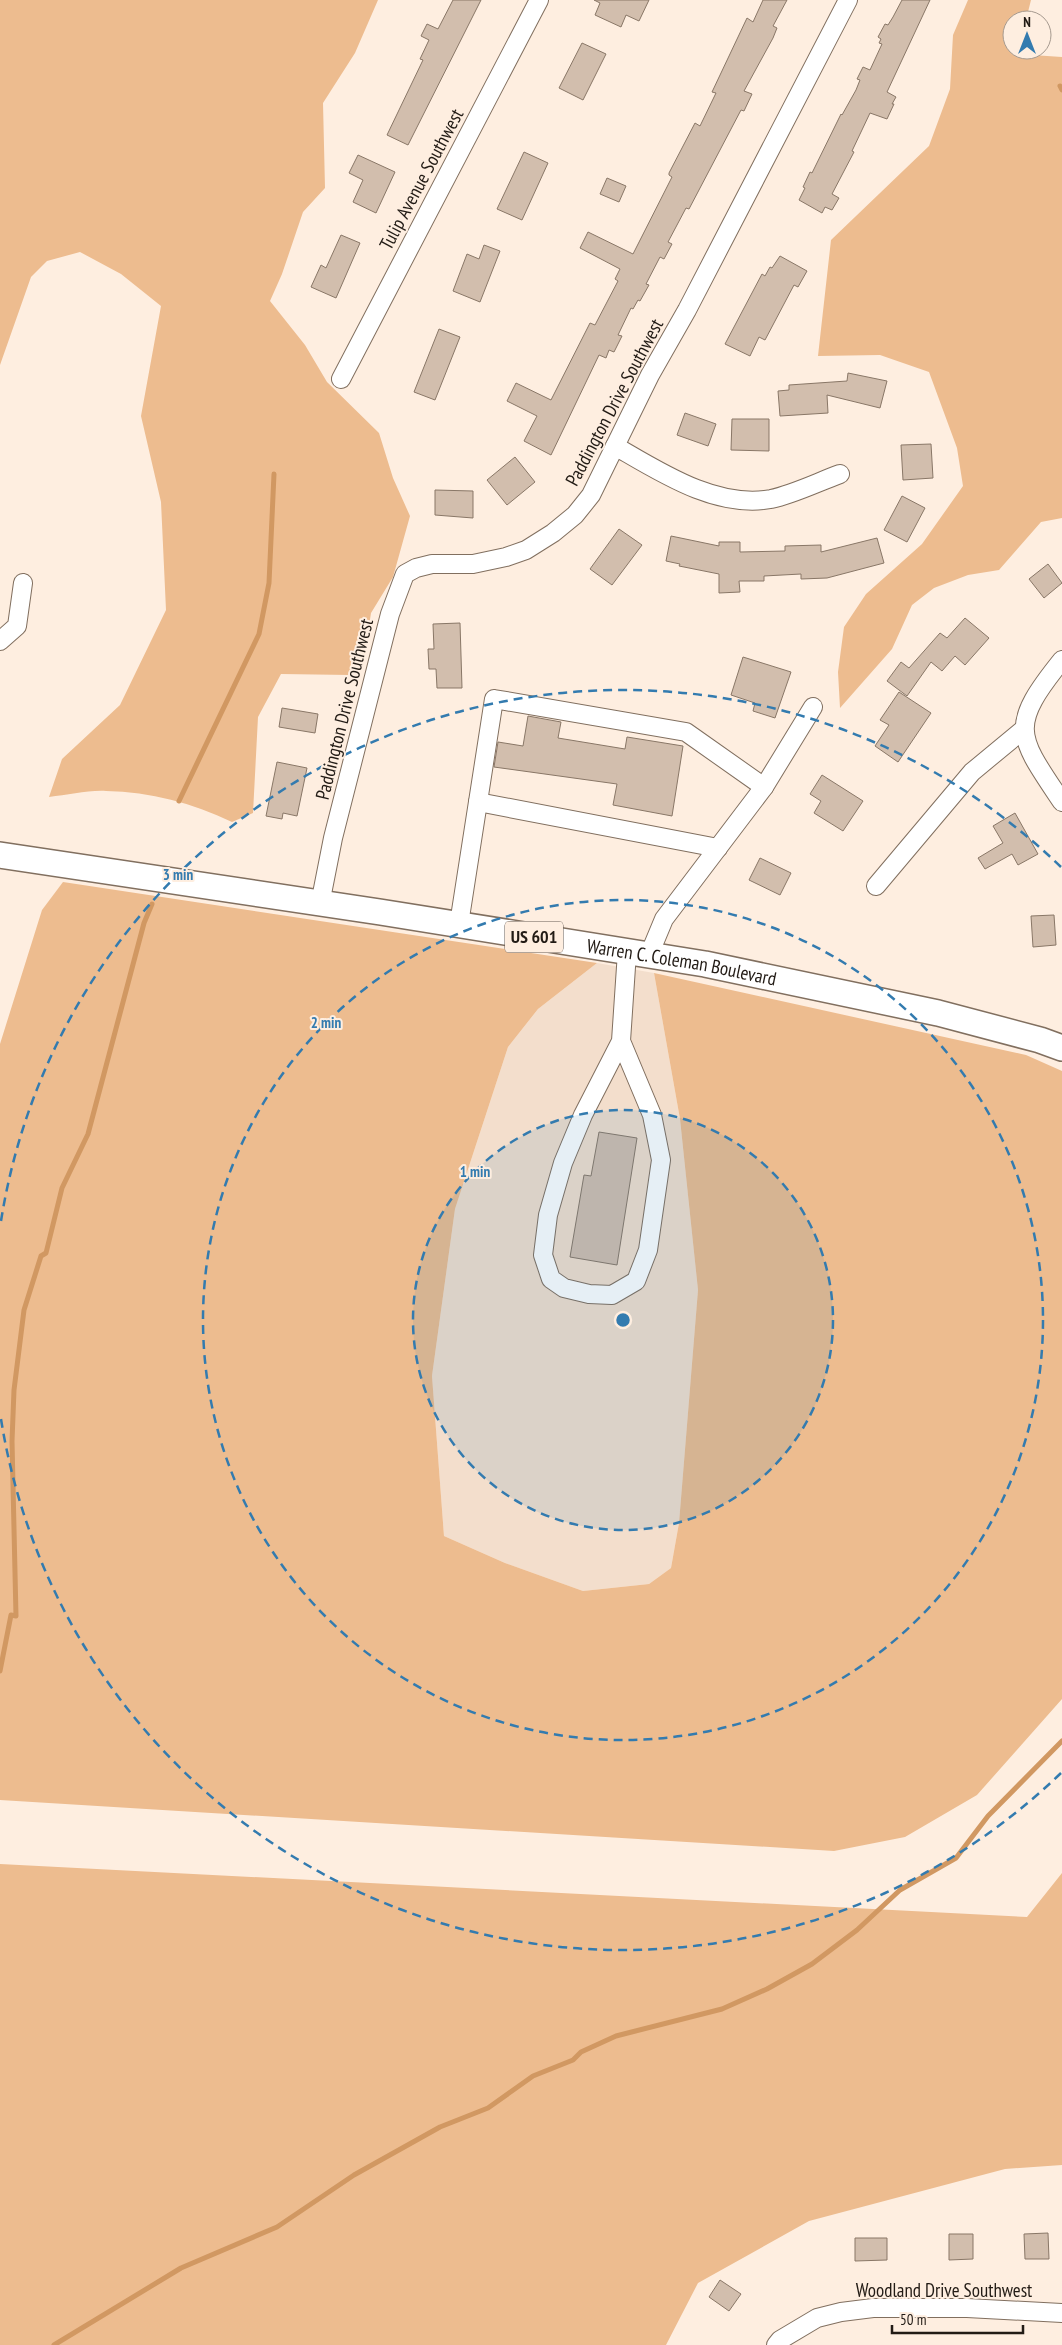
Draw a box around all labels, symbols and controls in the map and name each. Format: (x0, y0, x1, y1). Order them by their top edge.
north arrow (1002, 10, 1052, 60)
text: N (1023, 13, 1031, 31)
street label: Tulip Avenue Southwest (374, 104, 469, 254)
street label: Paddington Drive Southwest (560, 314, 669, 490)
street label: Paddington Drive Southwest (310, 615, 378, 802)
text: 3 min (163, 865, 193, 884)
road number: US 601 (505, 922, 563, 952)
street label: Warren C. Coleman Boulevard (585, 933, 779, 991)
text: 2 min (311, 1013, 341, 1032)
text: 1 min (460, 1162, 490, 1181)
centre of rings (614, 1311, 632, 1329)
street label: Woodland Drive Southwest (856, 2278, 1033, 2302)
scale bar (892, 2302, 1023, 2334)
text: 50 m (900, 2310, 926, 2329)

